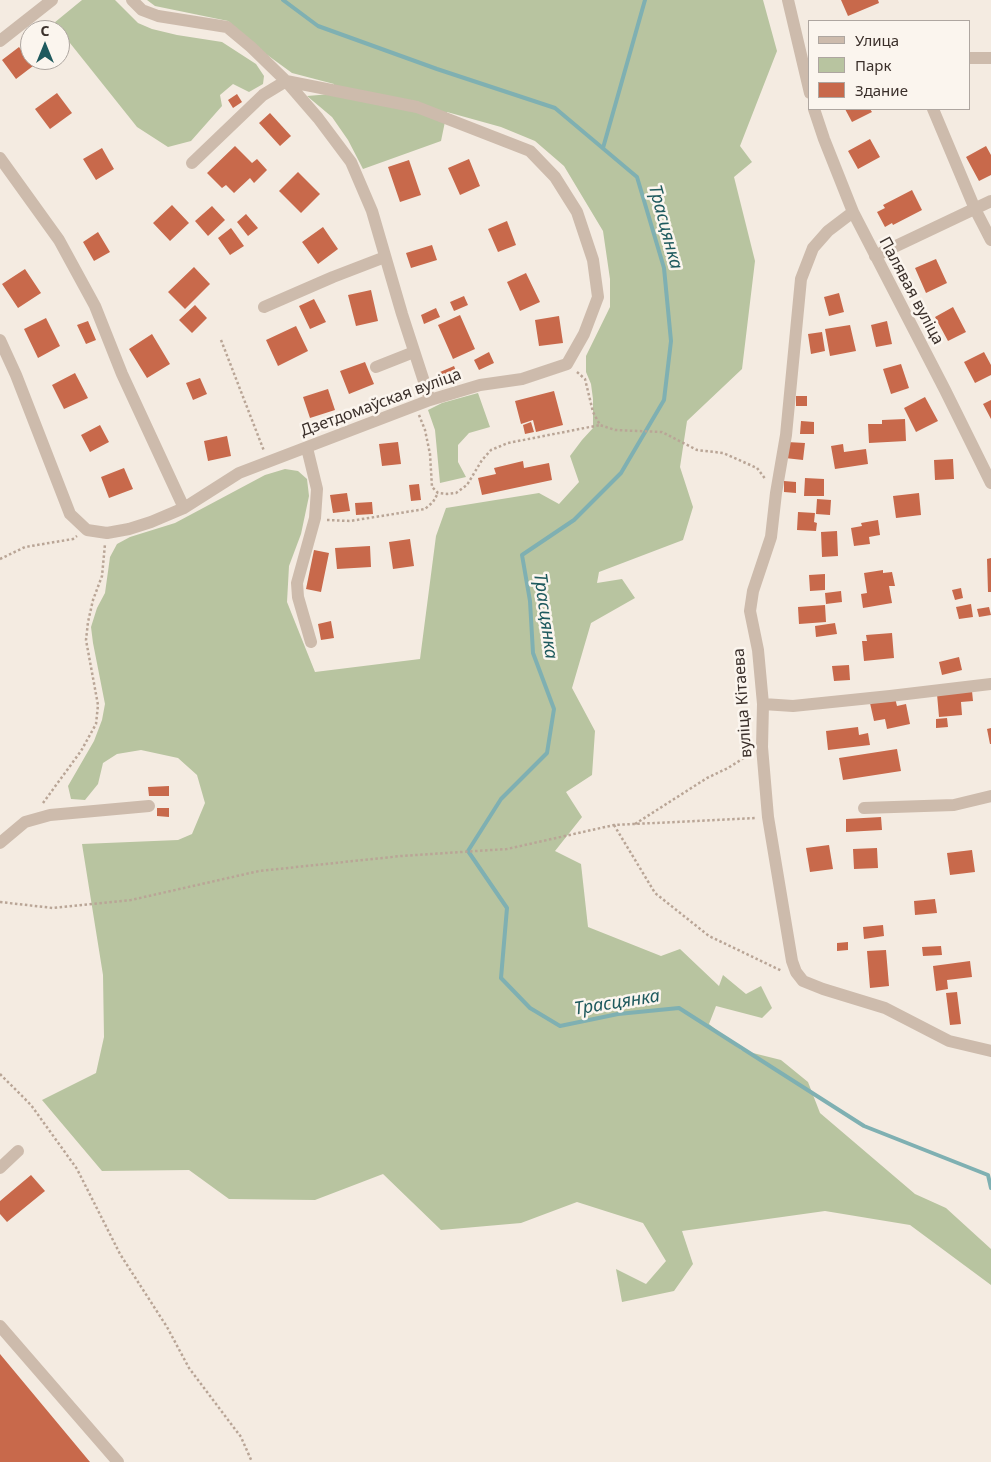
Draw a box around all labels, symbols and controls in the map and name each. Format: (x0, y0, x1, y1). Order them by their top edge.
north arrow (20, 20, 70, 70)
legend (808, 20, 971, 110)
text: С (40, 21, 50, 40)
text: Улица (855, 30, 899, 50)
text: Парк (855, 55, 891, 75)
text: Здание (855, 80, 908, 100)
water label: Трасцянка (643, 182, 687, 272)
street label: Палявая вуліца (875, 234, 947, 348)
street label: Дзетдомаўская вуліца (298, 365, 464, 441)
water label: Трасцянка (528, 572, 562, 660)
street label: вуліца Кітаева (730, 648, 756, 758)
water label: Трасцянка (572, 986, 662, 1020)

